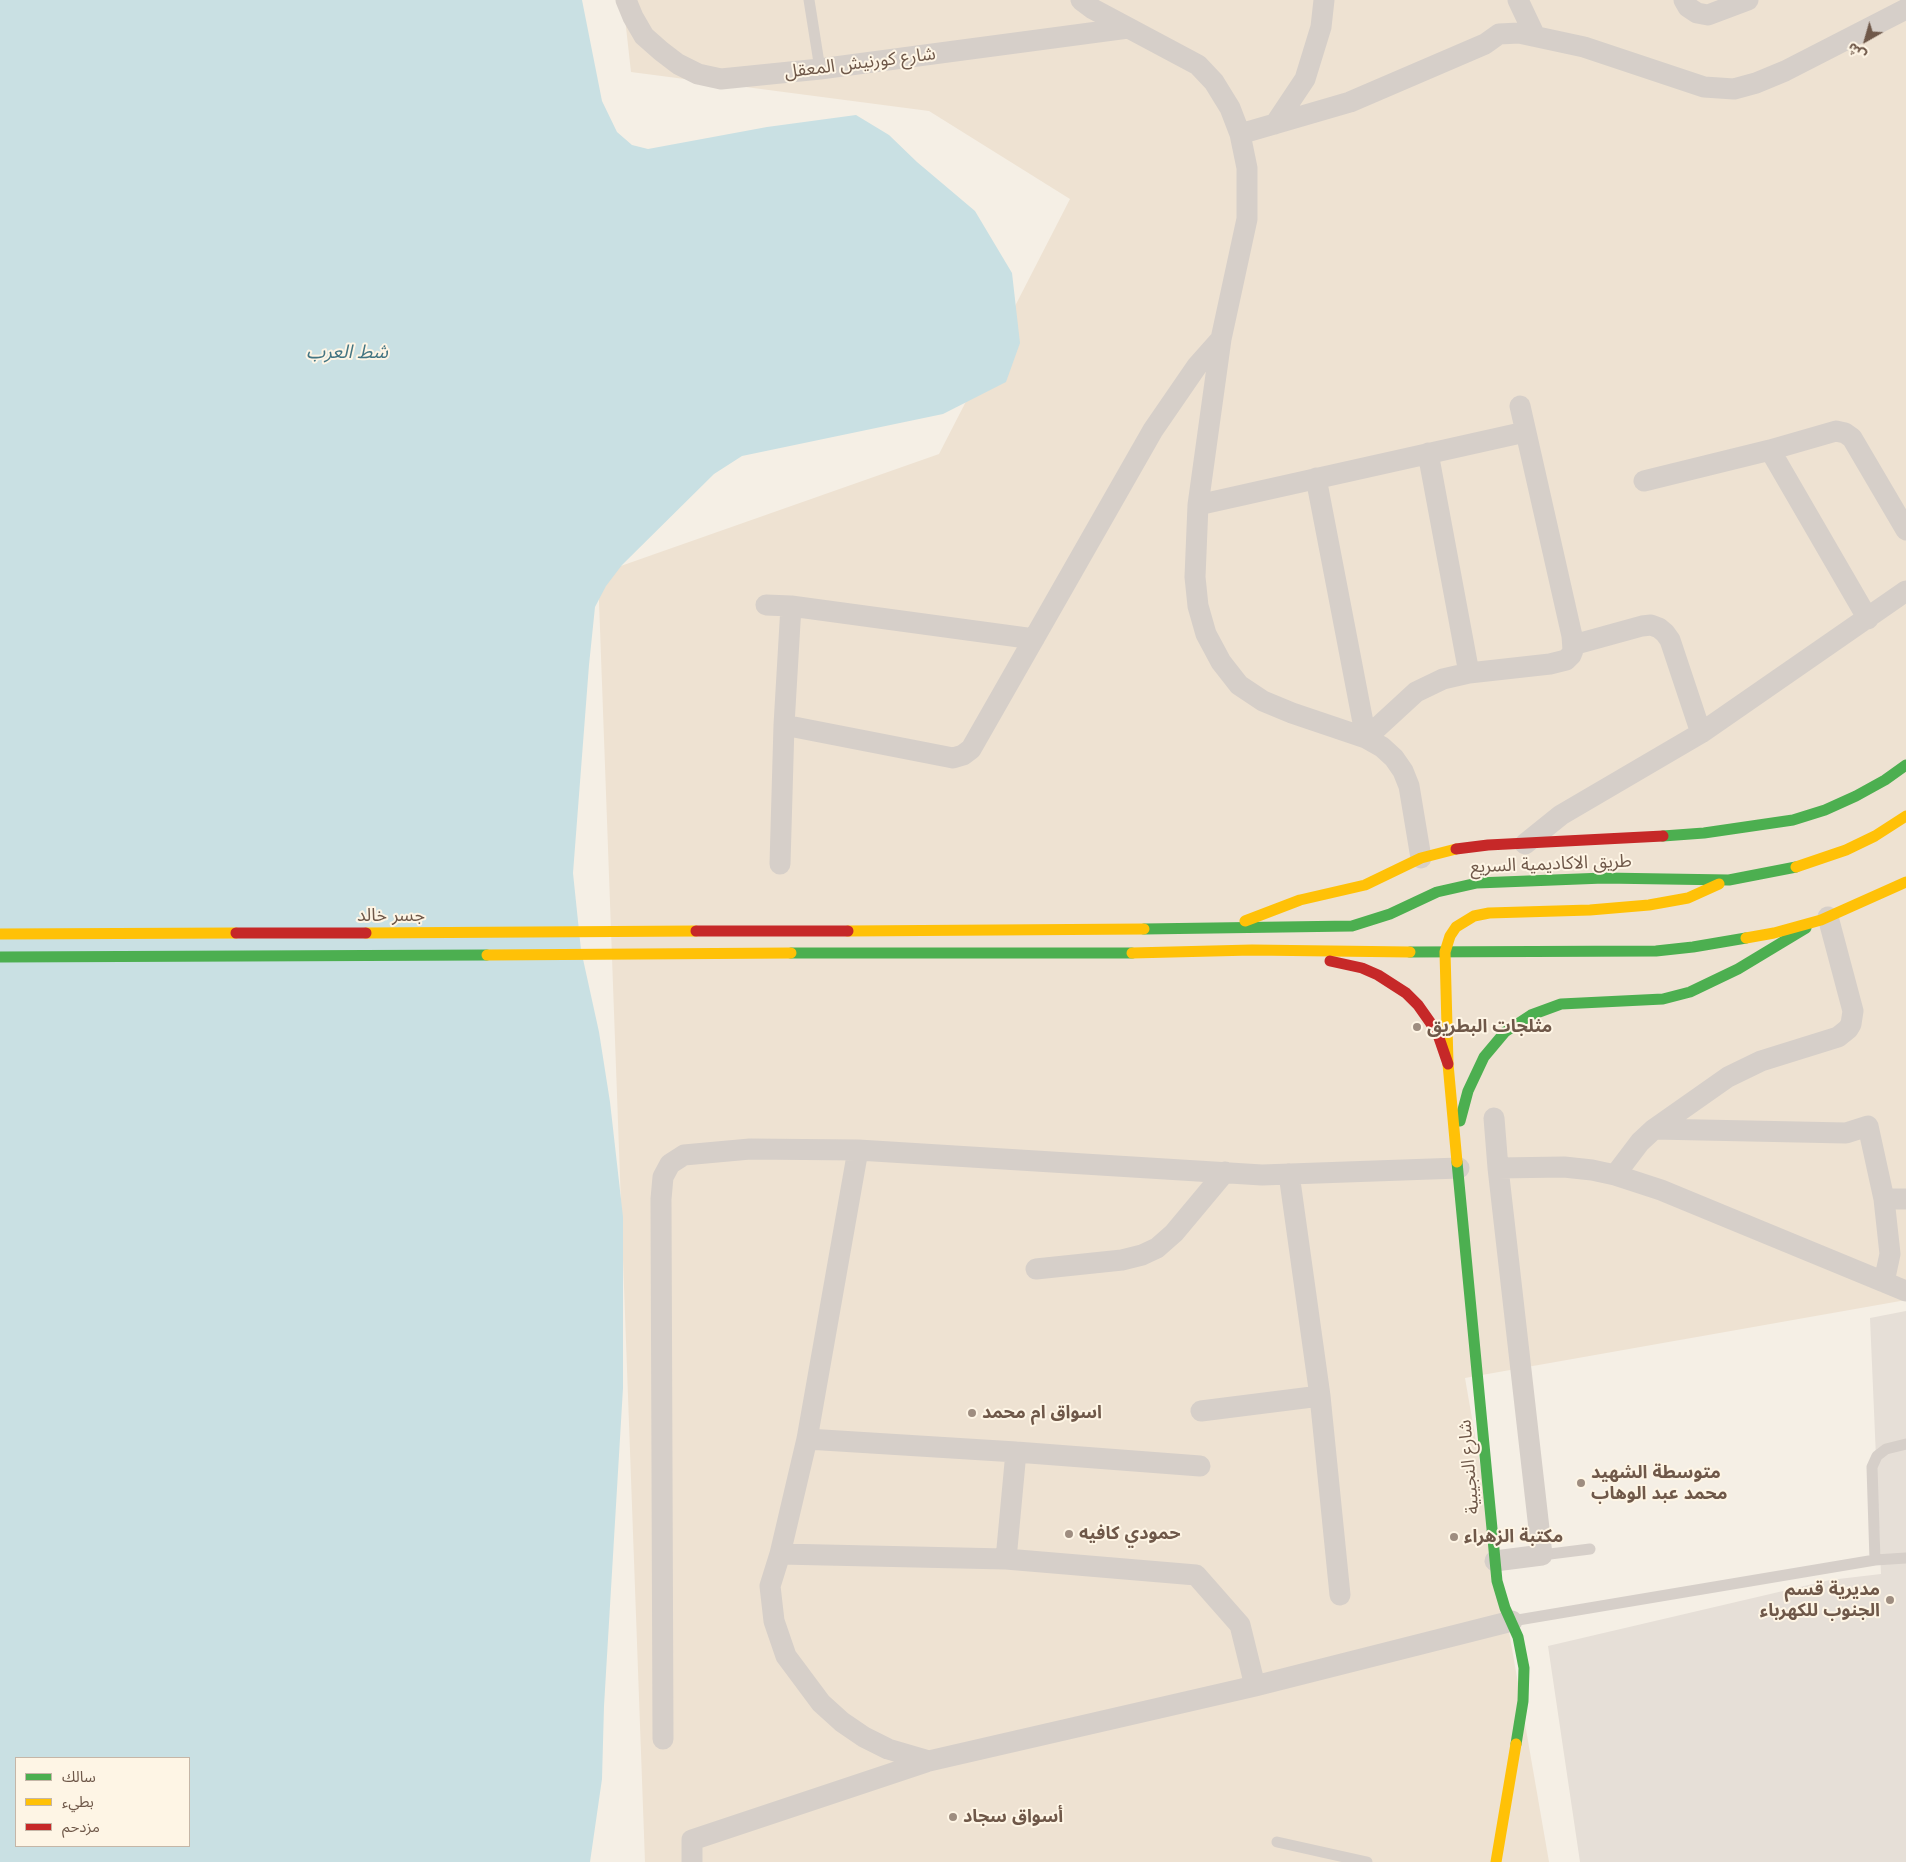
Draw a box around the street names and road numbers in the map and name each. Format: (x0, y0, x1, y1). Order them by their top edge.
street label: شارع كورنيش المعقل (783, 43, 937, 83)
street label: طريق الاكاديمية السريع (1470, 850, 1632, 878)
street label: جسر خالد (357, 905, 425, 927)
street label: شارع النجيبية (1454, 1419, 1484, 1515)

